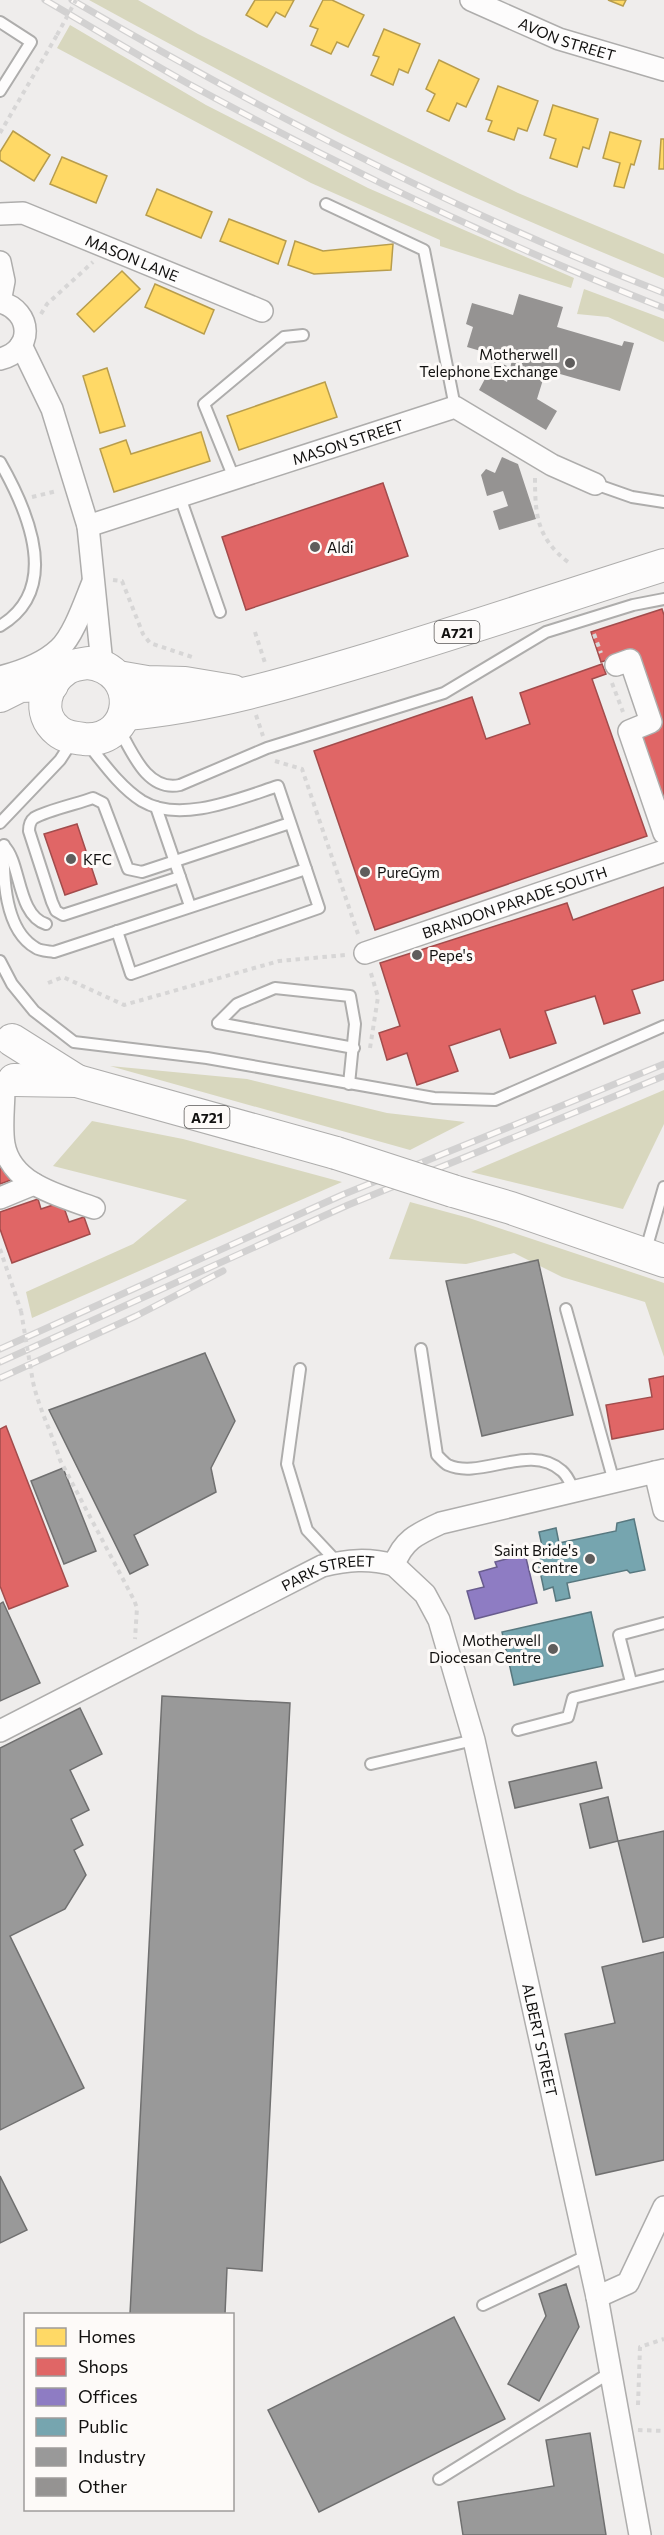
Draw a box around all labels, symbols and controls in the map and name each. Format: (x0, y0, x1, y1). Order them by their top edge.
street label: AVON STREET (516, 13, 618, 64)
street label: MASON LANE (83, 231, 182, 285)
place label: Motherwell Telephone Exchange (419, 345, 558, 380)
marker: Motherwell Telephone Exchange (563, 356, 577, 370)
street label: MASON STREET (290, 415, 406, 468)
place label: Aldi (327, 538, 354, 556)
marker: Aldi (308, 540, 322, 554)
road number: A721 (434, 621, 480, 643)
place label: KFC (83, 850, 112, 868)
marker: KFC (64, 852, 78, 866)
street label: BRANDON PARADE SOUTH (420, 862, 609, 942)
place label: PureGym (377, 863, 440, 881)
marker: PureGym (358, 865, 372, 879)
place label: Pepe's (429, 946, 473, 964)
marker: Pepe's (410, 948, 424, 962)
road number: A721 (184, 1106, 230, 1128)
place label: Saint Bride's Centre (494, 1541, 578, 1576)
street label: PARK STREET (278, 1552, 376, 1594)
marker: Saint Bride's Centre (583, 1552, 597, 1566)
place label: Motherwell Diocesan Centre (429, 1631, 541, 1666)
marker: Motherwell Diocesan Centre (546, 1642, 560, 1656)
street label: ALBERT STREET (519, 1981, 562, 2099)
legend (24, 2313, 234, 2511)
text: Homes (78, 2325, 136, 2347)
text: Shops (78, 2355, 128, 2377)
text: Offices (78, 2385, 138, 2407)
text: Public (78, 2415, 128, 2437)
text: Industry (78, 2445, 146, 2467)
text: Other (78, 2475, 127, 2497)

